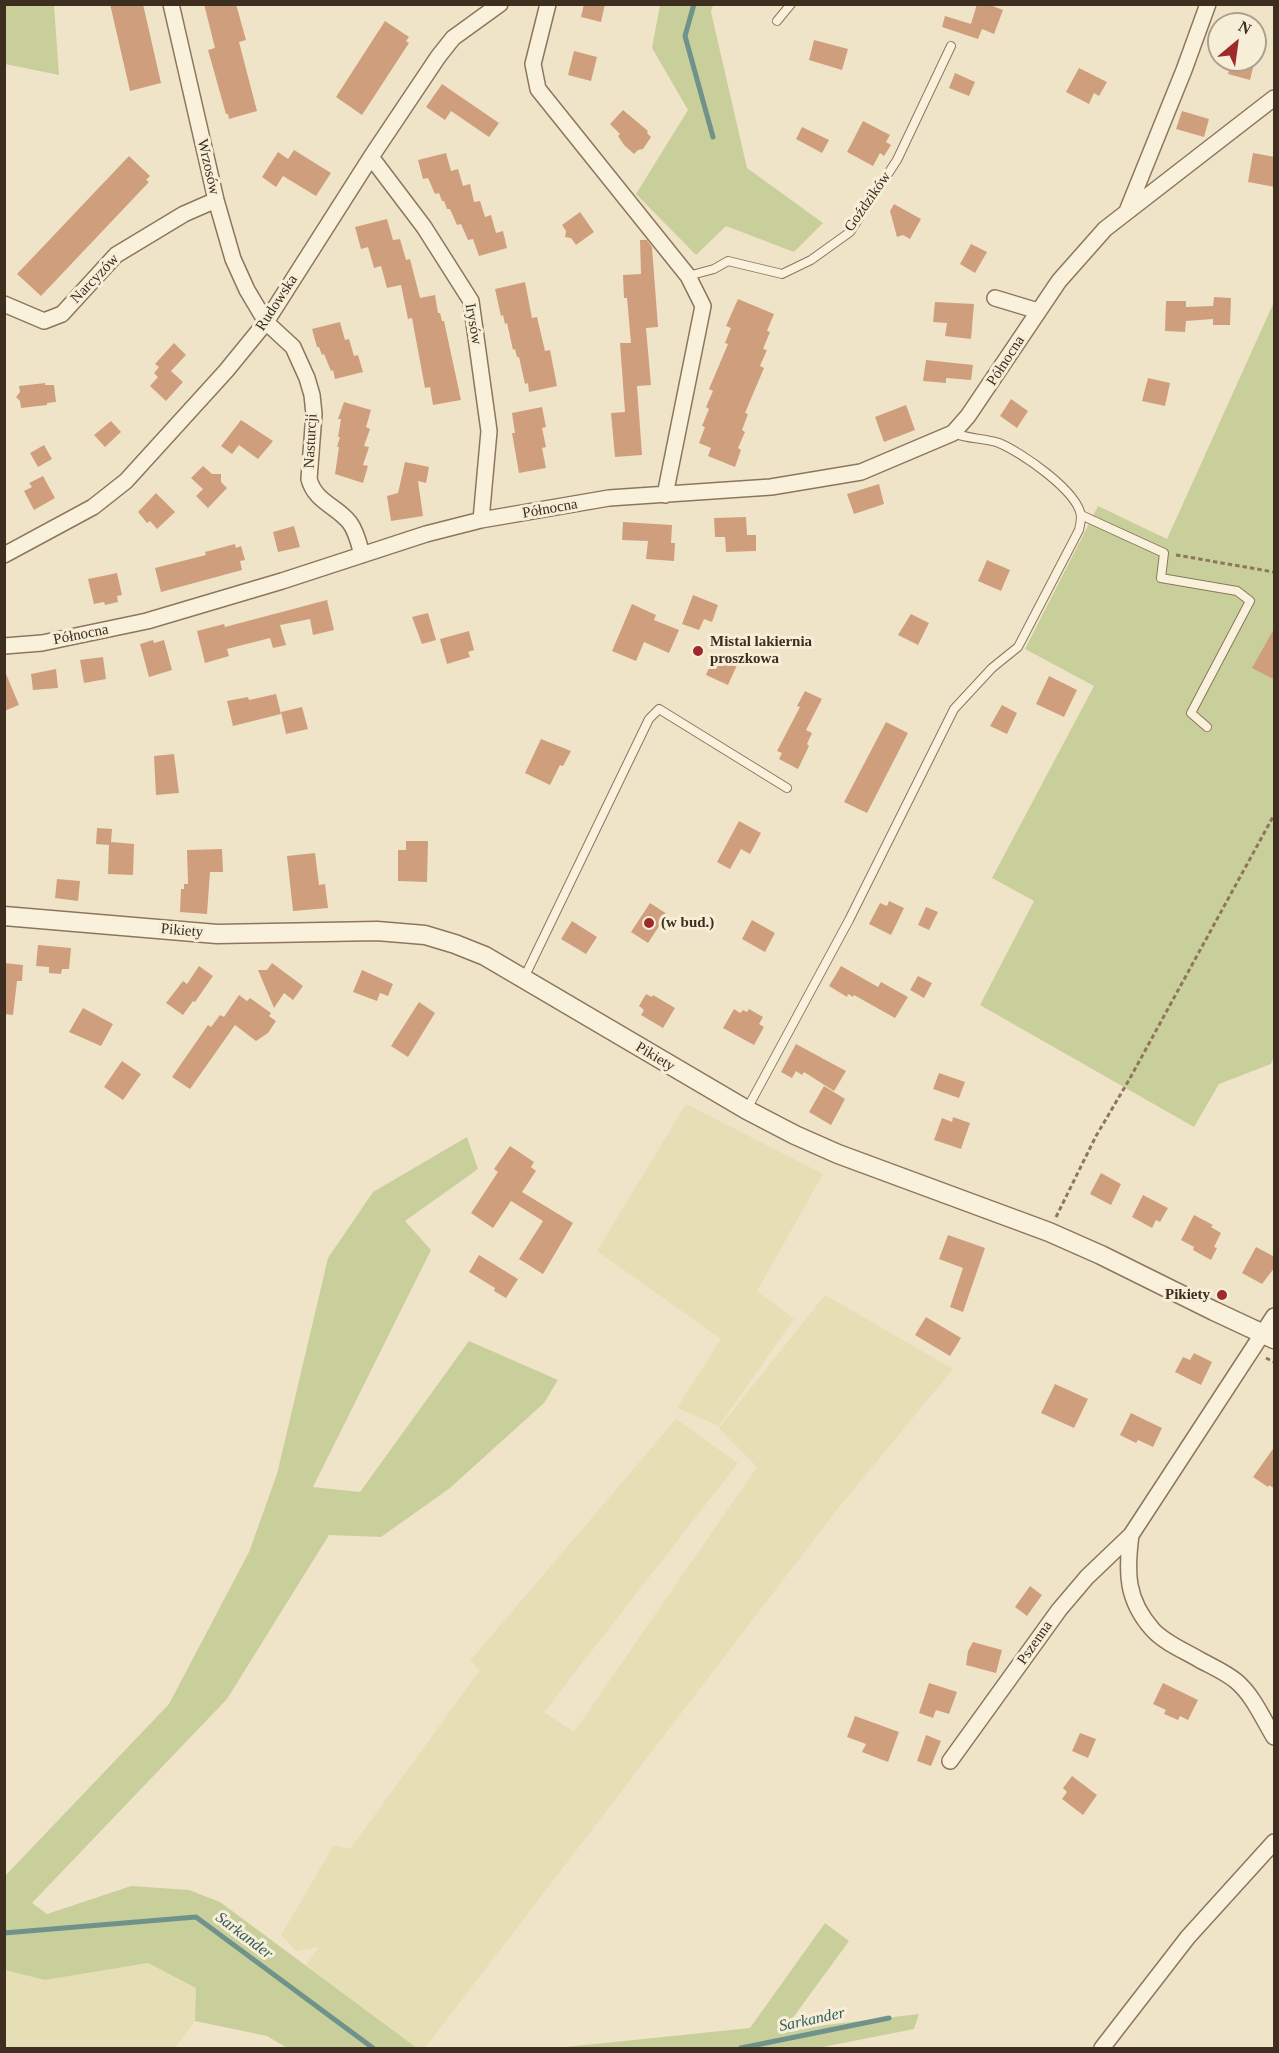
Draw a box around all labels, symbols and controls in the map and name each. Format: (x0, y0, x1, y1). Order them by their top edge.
north arrow (1207, 12, 1267, 72)
text: N (1236, 17, 1254, 38)
street label: Wrzosów (193, 137, 223, 197)
street label: Goździków (841, 169, 895, 235)
street label: Narcyzów (67, 251, 123, 307)
street label: Rudowska (252, 272, 302, 334)
street label: Irysów (461, 302, 485, 346)
street label: Północna (983, 333, 1029, 389)
street label: Nasturcji (301, 413, 321, 469)
street label: Północna (521, 495, 579, 523)
street label: Północna (52, 621, 110, 649)
place label: Mistal lakiernia proszkowa (710, 633, 812, 668)
marker: Mistal lakiernia proszkowa (691, 644, 705, 658)
place label: (w bud.) (661, 914, 714, 932)
marker: (w bud.) (642, 916, 656, 930)
street label: Pikiety (160, 920, 204, 942)
street label: Pikiety (632, 1038, 678, 1076)
place label: Pikiety (1165, 1286, 1210, 1304)
marker: Pikiety (1215, 1288, 1229, 1302)
street label: Pszenna (1014, 1618, 1056, 1668)
water label: Sarkander (212, 1908, 276, 1964)
water label: Sarkander (777, 2004, 847, 2036)

